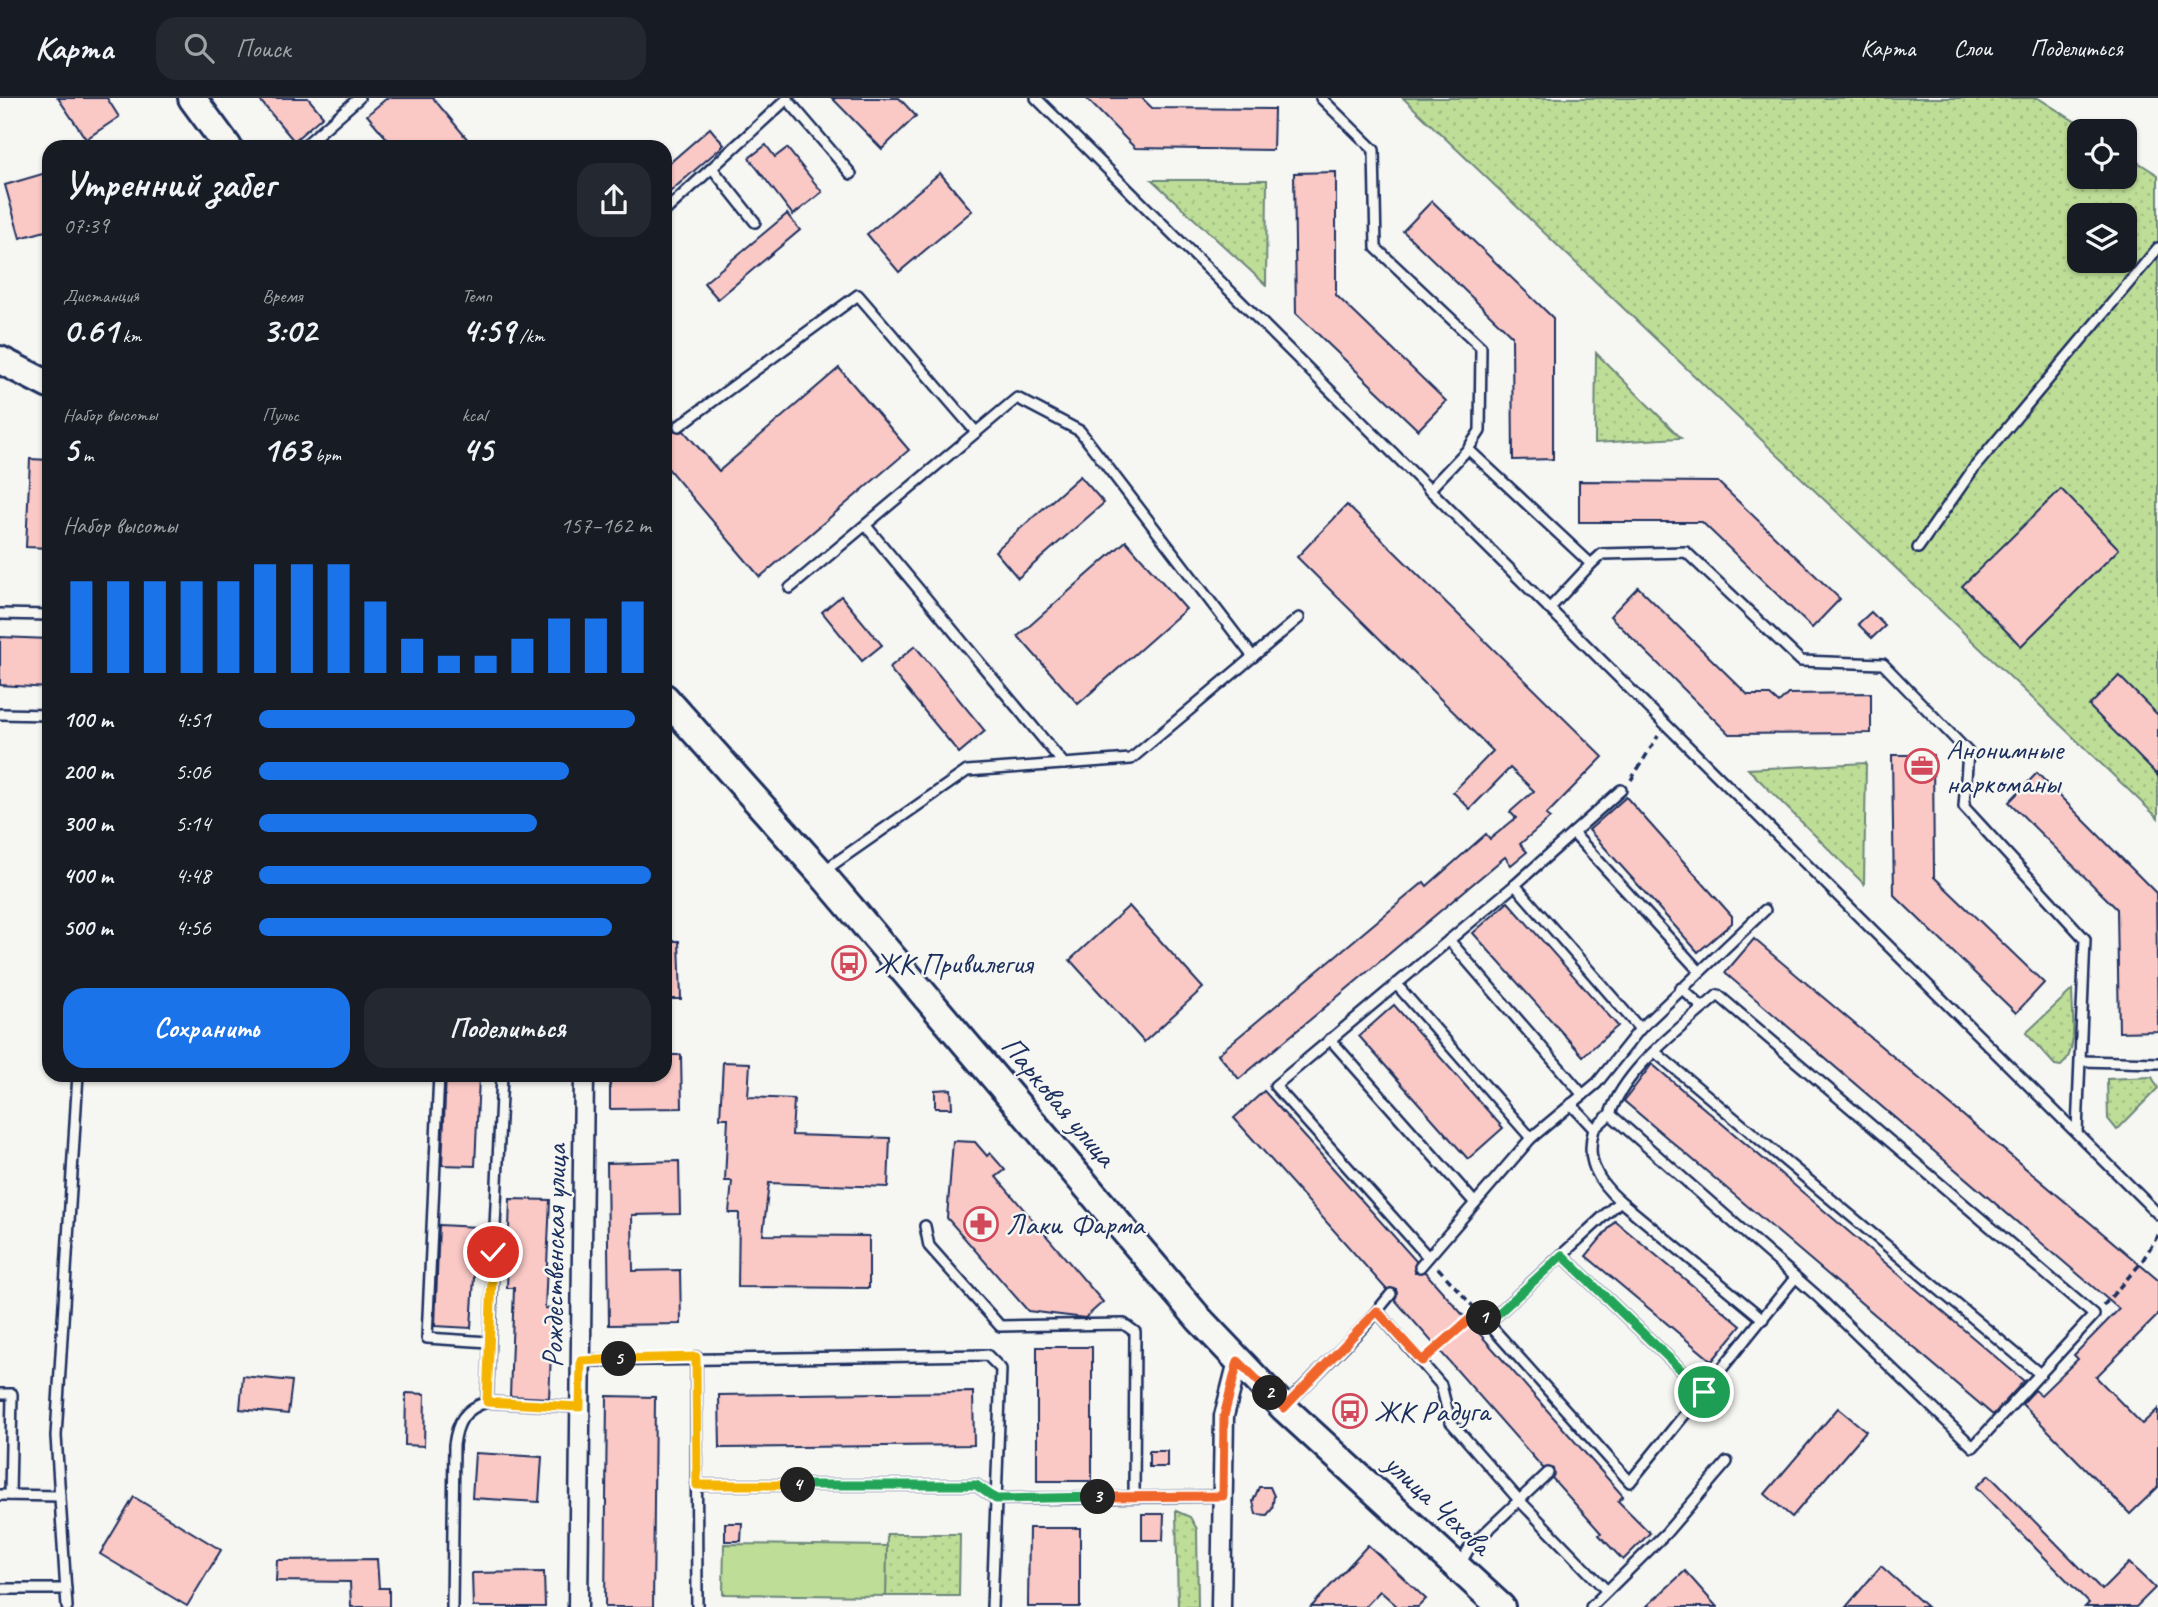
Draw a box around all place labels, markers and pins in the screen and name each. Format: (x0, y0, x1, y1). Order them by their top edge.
place label: Анонимные наркоманы (1946, 730, 2065, 802)
office icon: Анонимные наркоманы (1903, 747, 1941, 785)
bus stop icon: ЖК Привилегия (830, 944, 868, 982)
place label: ЖК Привилегия (874, 944, 1035, 982)
pharmacy icon: Лаки Фарма (962, 1205, 1000, 1243)
place label: Лаки Фарма (1006, 1205, 1146, 1243)
pin (463, 1222, 523, 1282)
pin: 1 (1466, 1300, 1502, 1336)
pin: 5 (602, 1342, 636, 1376)
pin (1674, 1362, 1734, 1422)
pin: 2 (1252, 1376, 1288, 1410)
bus stop icon: ЖК Радуга (1331, 1392, 1369, 1430)
place label: ЖК Радуга (1374, 1392, 1492, 1430)
pin: 4 (780, 1468, 816, 1502)
pin: 3 (1080, 1480, 1116, 1514)

